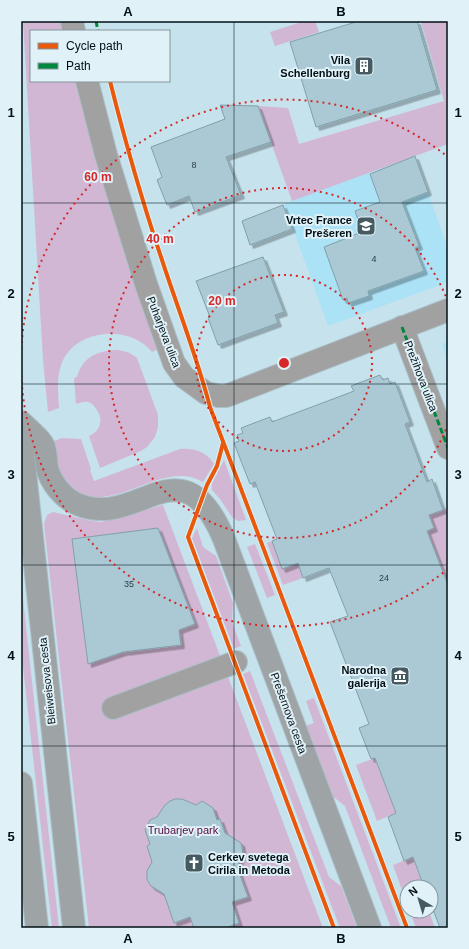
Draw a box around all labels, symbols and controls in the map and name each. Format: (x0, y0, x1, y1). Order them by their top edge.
text: A (123, 4, 133, 19)
text: B (336, 4, 346, 19)
legend (30, 30, 170, 82)
text: Cycle path (66, 39, 123, 53)
place label: Vila Schellenburg (280, 54, 351, 79)
building icon: Vila Schellenburg (353, 55, 375, 77)
text: Path (66, 59, 91, 73)
text: 1 (7, 105, 15, 120)
text: 1 (454, 105, 462, 120)
house number: 8 (191, 160, 197, 170)
text: 60 m (84, 170, 112, 184)
place label: Vrtec France Prešeren (286, 214, 352, 239)
school or university icon: Vrtec France Prešeren (355, 215, 377, 237)
text: 40 m (146, 232, 174, 246)
house number: 4 (371, 254, 377, 264)
text: 2 (7, 286, 15, 301)
text: 2 (454, 286, 462, 301)
text: 20 m (208, 294, 236, 308)
street label: Puharjeva ulica (145, 295, 183, 370)
street label: Prežihova ulica (402, 339, 440, 414)
centre of rings (277, 356, 291, 370)
text: 3 (7, 467, 15, 482)
text: 3 (454, 467, 462, 482)
house number: 24 (379, 573, 389, 583)
house number: 35 (124, 579, 134, 589)
street label: Bleiweisova cesta (36, 636, 58, 725)
text: 4 (7, 648, 15, 663)
text: 4 (454, 648, 462, 663)
place label: Narodna galerija (341, 664, 387, 689)
museum icon: Narodna galerija (389, 665, 411, 687)
street label: Prešernova cesta (269, 671, 310, 756)
park label: Trubarjev park (148, 824, 219, 836)
text: 5 (7, 829, 15, 844)
text: 5 (454, 829, 462, 844)
place label: Cerkev svetega Cirila in Metoda (208, 851, 291, 876)
church icon: Cerkev svetega Cirila in Metoda (183, 852, 205, 874)
north arrow (399, 879, 439, 919)
text: N (406, 884, 420, 898)
text: A (123, 931, 133, 946)
text: B (336, 931, 346, 946)

